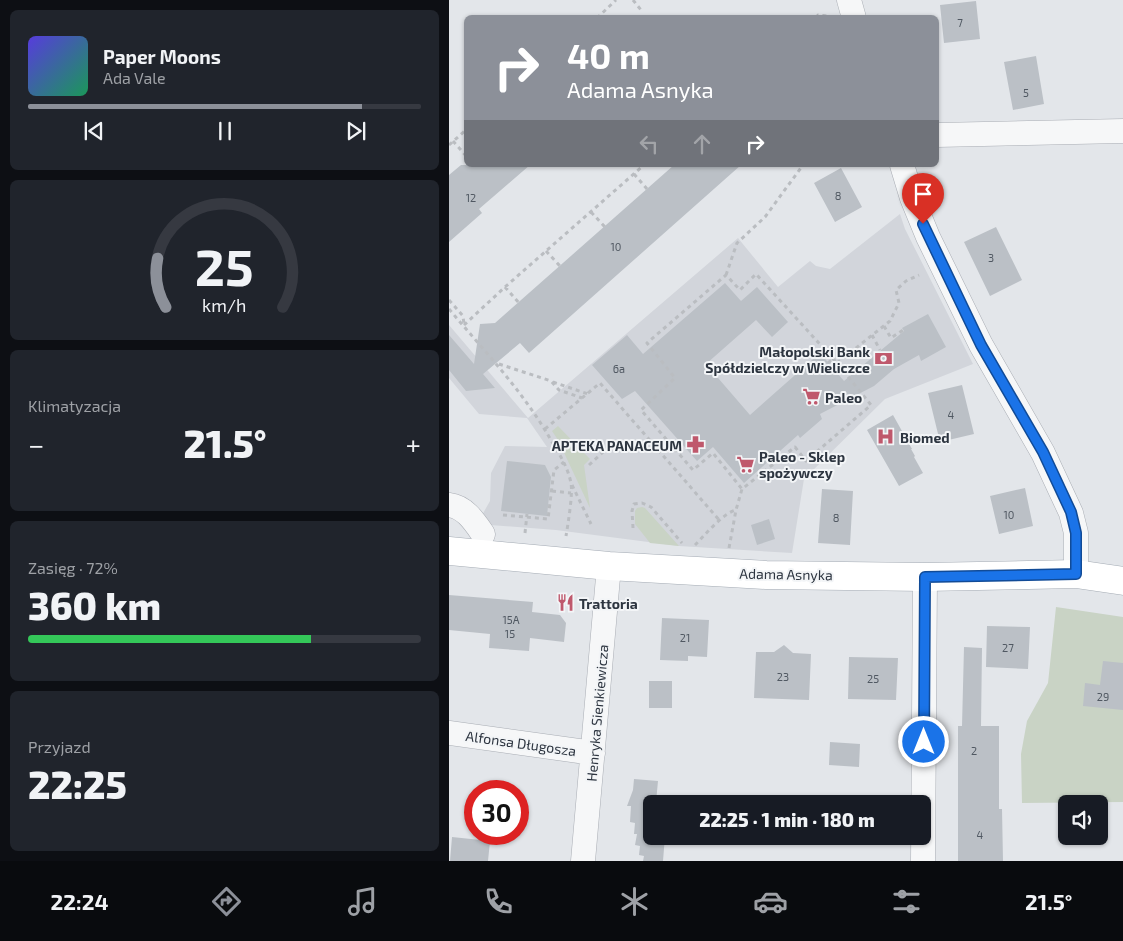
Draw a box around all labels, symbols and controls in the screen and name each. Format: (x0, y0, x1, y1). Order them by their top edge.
house number: 7 (957, 16, 963, 29)
text: 40 m (567, 34, 650, 76)
icon: right (484, 35, 549, 100)
text: Paper Moons (103, 45, 221, 68)
text: Ada Vale (103, 68, 166, 87)
text: Adama Asnyka (567, 76, 714, 102)
house number: 5 (1023, 86, 1029, 99)
icon: previous (80, 117, 108, 145)
icon: pause (211, 117, 239, 145)
icon: next (342, 117, 370, 145)
icon: left (635, 130, 663, 158)
icon: ahead (688, 130, 716, 158)
icon: right (741, 130, 769, 158)
pin (902, 173, 944, 224)
icon: arrive (909, 180, 937, 208)
house number: 8 (835, 189, 841, 202)
house number: 12 (466, 191, 476, 204)
text: 25 (195, 234, 254, 296)
house number: 10 (610, 240, 622, 253)
house number: 3 (988, 251, 994, 264)
text: km/h (202, 294, 247, 316)
place label: Małopolski Bank Spółdzielczy w Wieliczce (705, 343, 870, 376)
bank icon: Małopolski Bank Spółdzielczy w Wieliczce (874, 349, 894, 369)
house number: 6a (613, 362, 625, 375)
supermarket icon: Paleo (801, 387, 821, 407)
place label: Paleo (825, 389, 862, 406)
text: Klimatyzacja (28, 396, 121, 415)
house number: 4 (948, 408, 955, 421)
text: 21.5° (183, 420, 267, 466)
text: − (28, 427, 44, 461)
text: + (406, 427, 421, 461)
hospital icon: Biomed (876, 427, 896, 447)
place label: Biomed (900, 429, 950, 446)
pharmacy icon: APTEKA PANACEUM (686, 435, 706, 455)
place label: APTEKA PANACEUM (552, 437, 682, 454)
place label: Paleo - Sklep spożywczy (759, 448, 845, 481)
supermarket icon: Paleo - Sklep spożywczy (735, 454, 755, 474)
house number: 10 (1003, 508, 1015, 521)
house number: 8 (833, 511, 839, 524)
text: Zasięg · 72% (28, 558, 118, 577)
street label: Adama Asnyka (739, 565, 833, 583)
text: 360 km (28, 582, 161, 628)
restaurant icon: Trattoria (555, 593, 575, 613)
place label: Trattoria (579, 595, 638, 612)
house number: 15A (502, 613, 520, 626)
house number: 15 (505, 627, 515, 640)
house number: 21 (680, 631, 690, 644)
house number: 27 (1002, 641, 1014, 654)
street label: Henryka Sienkiewicza (583, 644, 611, 782)
house number: 23 (777, 670, 789, 683)
house number: 25 (867, 672, 879, 685)
house number: 29 (1097, 690, 1109, 703)
position arrow (897, 715, 949, 767)
street label: Alfonsa Długosza (465, 727, 577, 759)
text: Przyjazd (28, 737, 91, 756)
house number: 2 (971, 744, 977, 757)
text: 22:25 (28, 761, 127, 807)
speed limit sign: 30 (464, 780, 529, 845)
map controls (1058, 795, 1108, 845)
button: sound (1058, 795, 1108, 845)
text: 22:25 · 1 min · 180 m (699, 808, 875, 831)
house number: 4 (977, 828, 984, 841)
icon: directions (209, 884, 244, 919)
icon: music (345, 884, 380, 919)
icon: phone (481, 884, 516, 919)
icon: climate (617, 884, 652, 919)
icon: car (753, 884, 788, 919)
icon: filters (889, 884, 924, 919)
text: 22:24 (50, 888, 108, 914)
text: 21.5° (1025, 888, 1072, 914)

